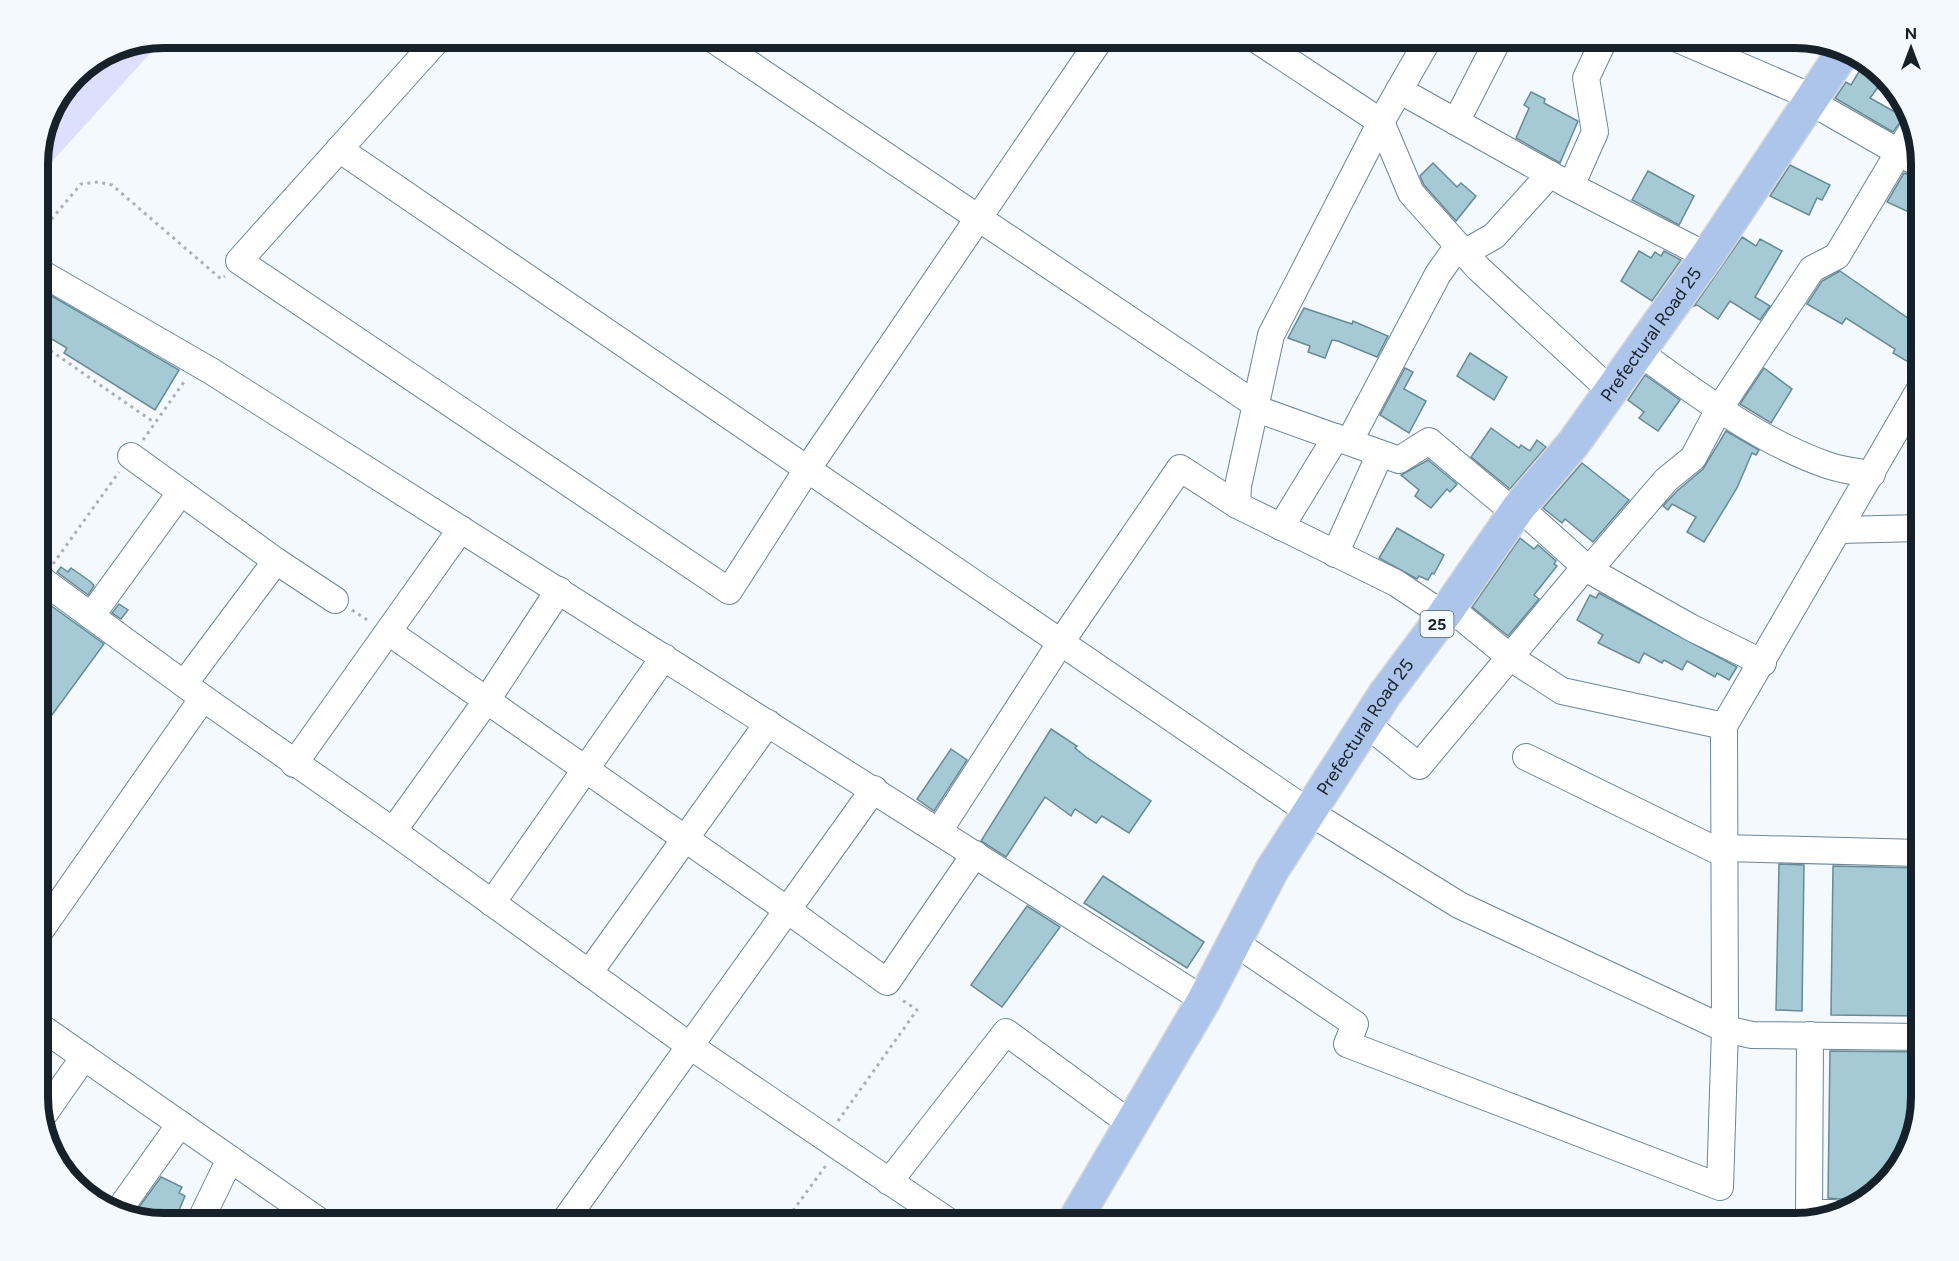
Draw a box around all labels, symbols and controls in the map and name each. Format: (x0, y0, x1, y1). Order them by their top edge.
north arrow (1881, 18, 1941, 78)
text: N (1905, 24, 1917, 43)
street label: Prefectural Road 25 (1596, 263, 1706, 406)
road number: 25 (1420, 611, 1454, 637)
street label: Prefectural Road 25 (1312, 654, 1418, 799)

